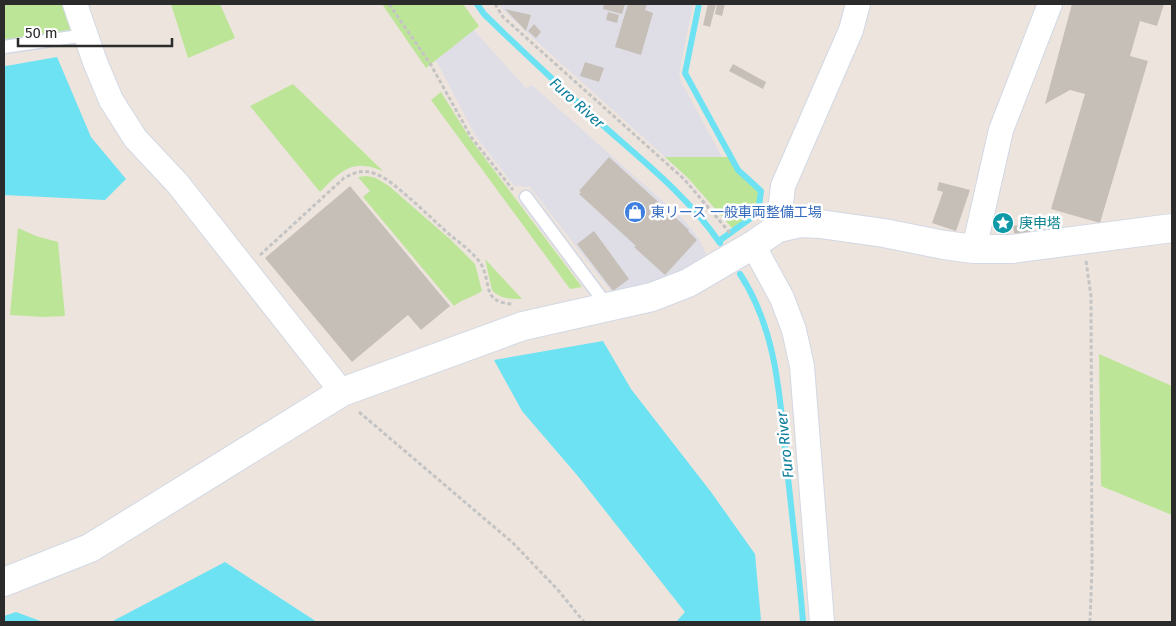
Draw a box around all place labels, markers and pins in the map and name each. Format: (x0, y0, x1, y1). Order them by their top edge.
shop icon: 東リース 一般車両整備工場 (623, 200, 647, 224)
place label: 東リース 一般車両整備工場 (651, 204, 822, 221)
place icon: 庚申塔 (991, 211, 1015, 235)
place label: 庚申塔 (1019, 215, 1061, 232)

